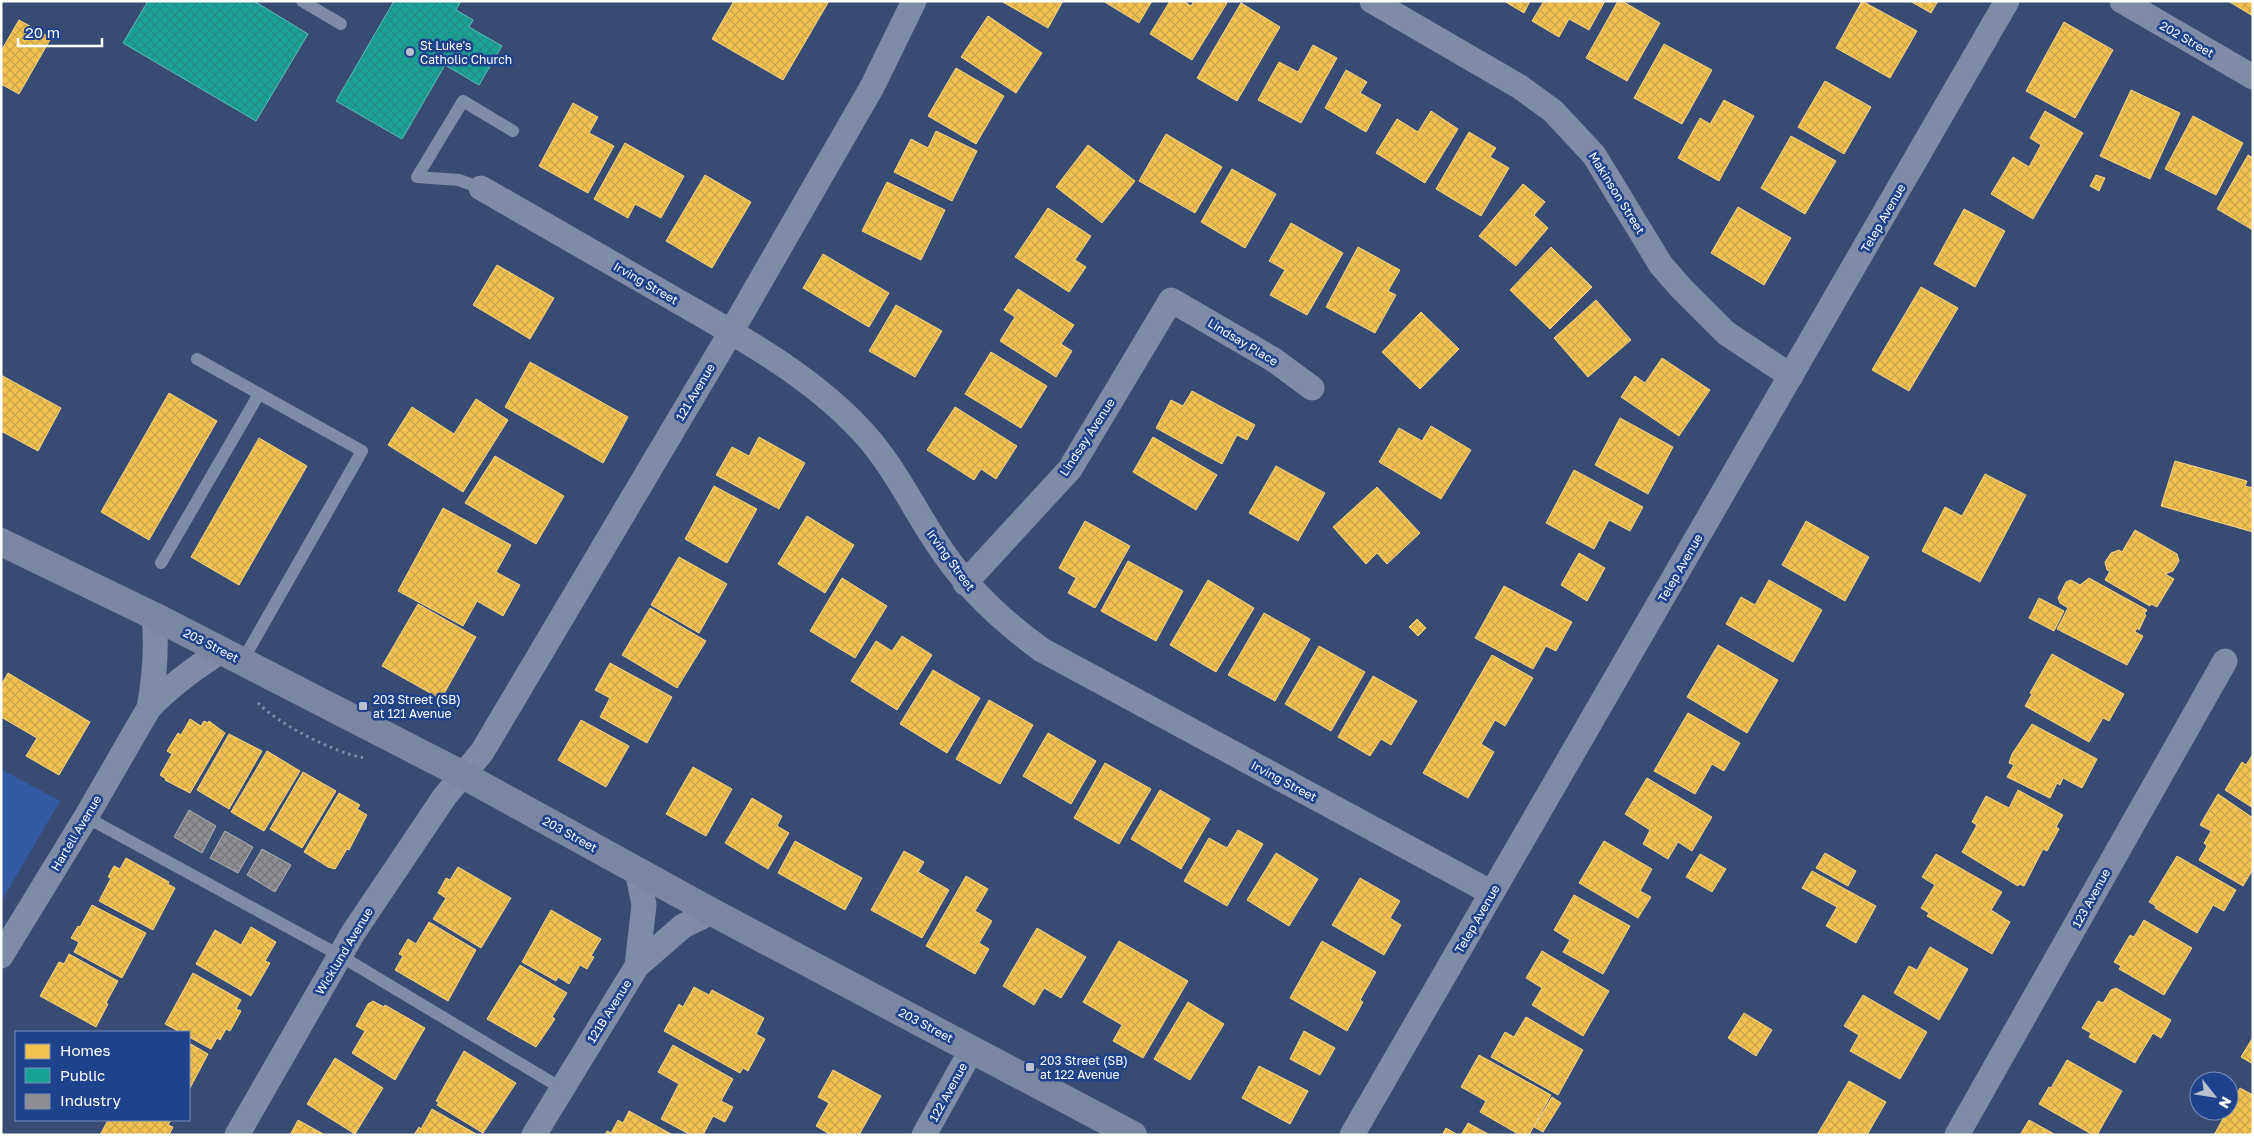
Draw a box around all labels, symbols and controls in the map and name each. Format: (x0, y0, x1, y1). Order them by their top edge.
scale bar (18, 15, 101, 47)
street label: 202 Street (2157, 18, 2217, 61)
text: 20 m (25, 23, 60, 41)
place label: St Luke's Catholic Church (420, 38, 512, 67)
marker: St Luke's Catholic Church (404, 46, 416, 58)
street label: Makinson Street (1586, 149, 1648, 237)
street label: Telep Avenue (1857, 181, 1909, 255)
street label: Irving Street (611, 258, 681, 308)
street label: Lindsay Place (1205, 315, 1281, 369)
street label: 121 Avenue (672, 361, 718, 423)
street label: Lindsay Avenue (1056, 395, 1118, 479)
street label: Irving Street (924, 526, 978, 594)
street label: Telep Avenue (1654, 531, 1706, 605)
street label: 203 Street (181, 625, 241, 665)
place label: 203 Street (SB) at 121 Avenue (373, 692, 461, 721)
marker: 203 Street (SB) at 121 Avenue (357, 700, 369, 712)
street label: Irving Street (1249, 757, 1319, 805)
street label: Hartell Avenue (48, 792, 104, 874)
street label: 203 Street (540, 813, 600, 855)
street label: 123 Avenue (2069, 866, 2113, 930)
street label: Telep Avenue (1451, 882, 1503, 956)
street label: Wicklund Avenue (312, 905, 376, 997)
street label: 121B Avenue (584, 976, 634, 1046)
street label: 203 Street (896, 1004, 956, 1046)
legend (15, 1031, 190, 1121)
text: Homes (60, 1041, 110, 1059)
place label: 203 Street (SB) at 122 Avenue (1040, 1053, 1128, 1082)
street label: 122 Avenue (926, 1060, 970, 1124)
marker: 203 Street (SB) at 122 Avenue (1024, 1061, 1036, 1073)
text: Public (60, 1066, 105, 1084)
north arrow (2189, 1071, 2239, 1121)
text: Industry (60, 1091, 121, 1109)
text: N (2216, 1094, 2236, 1112)

